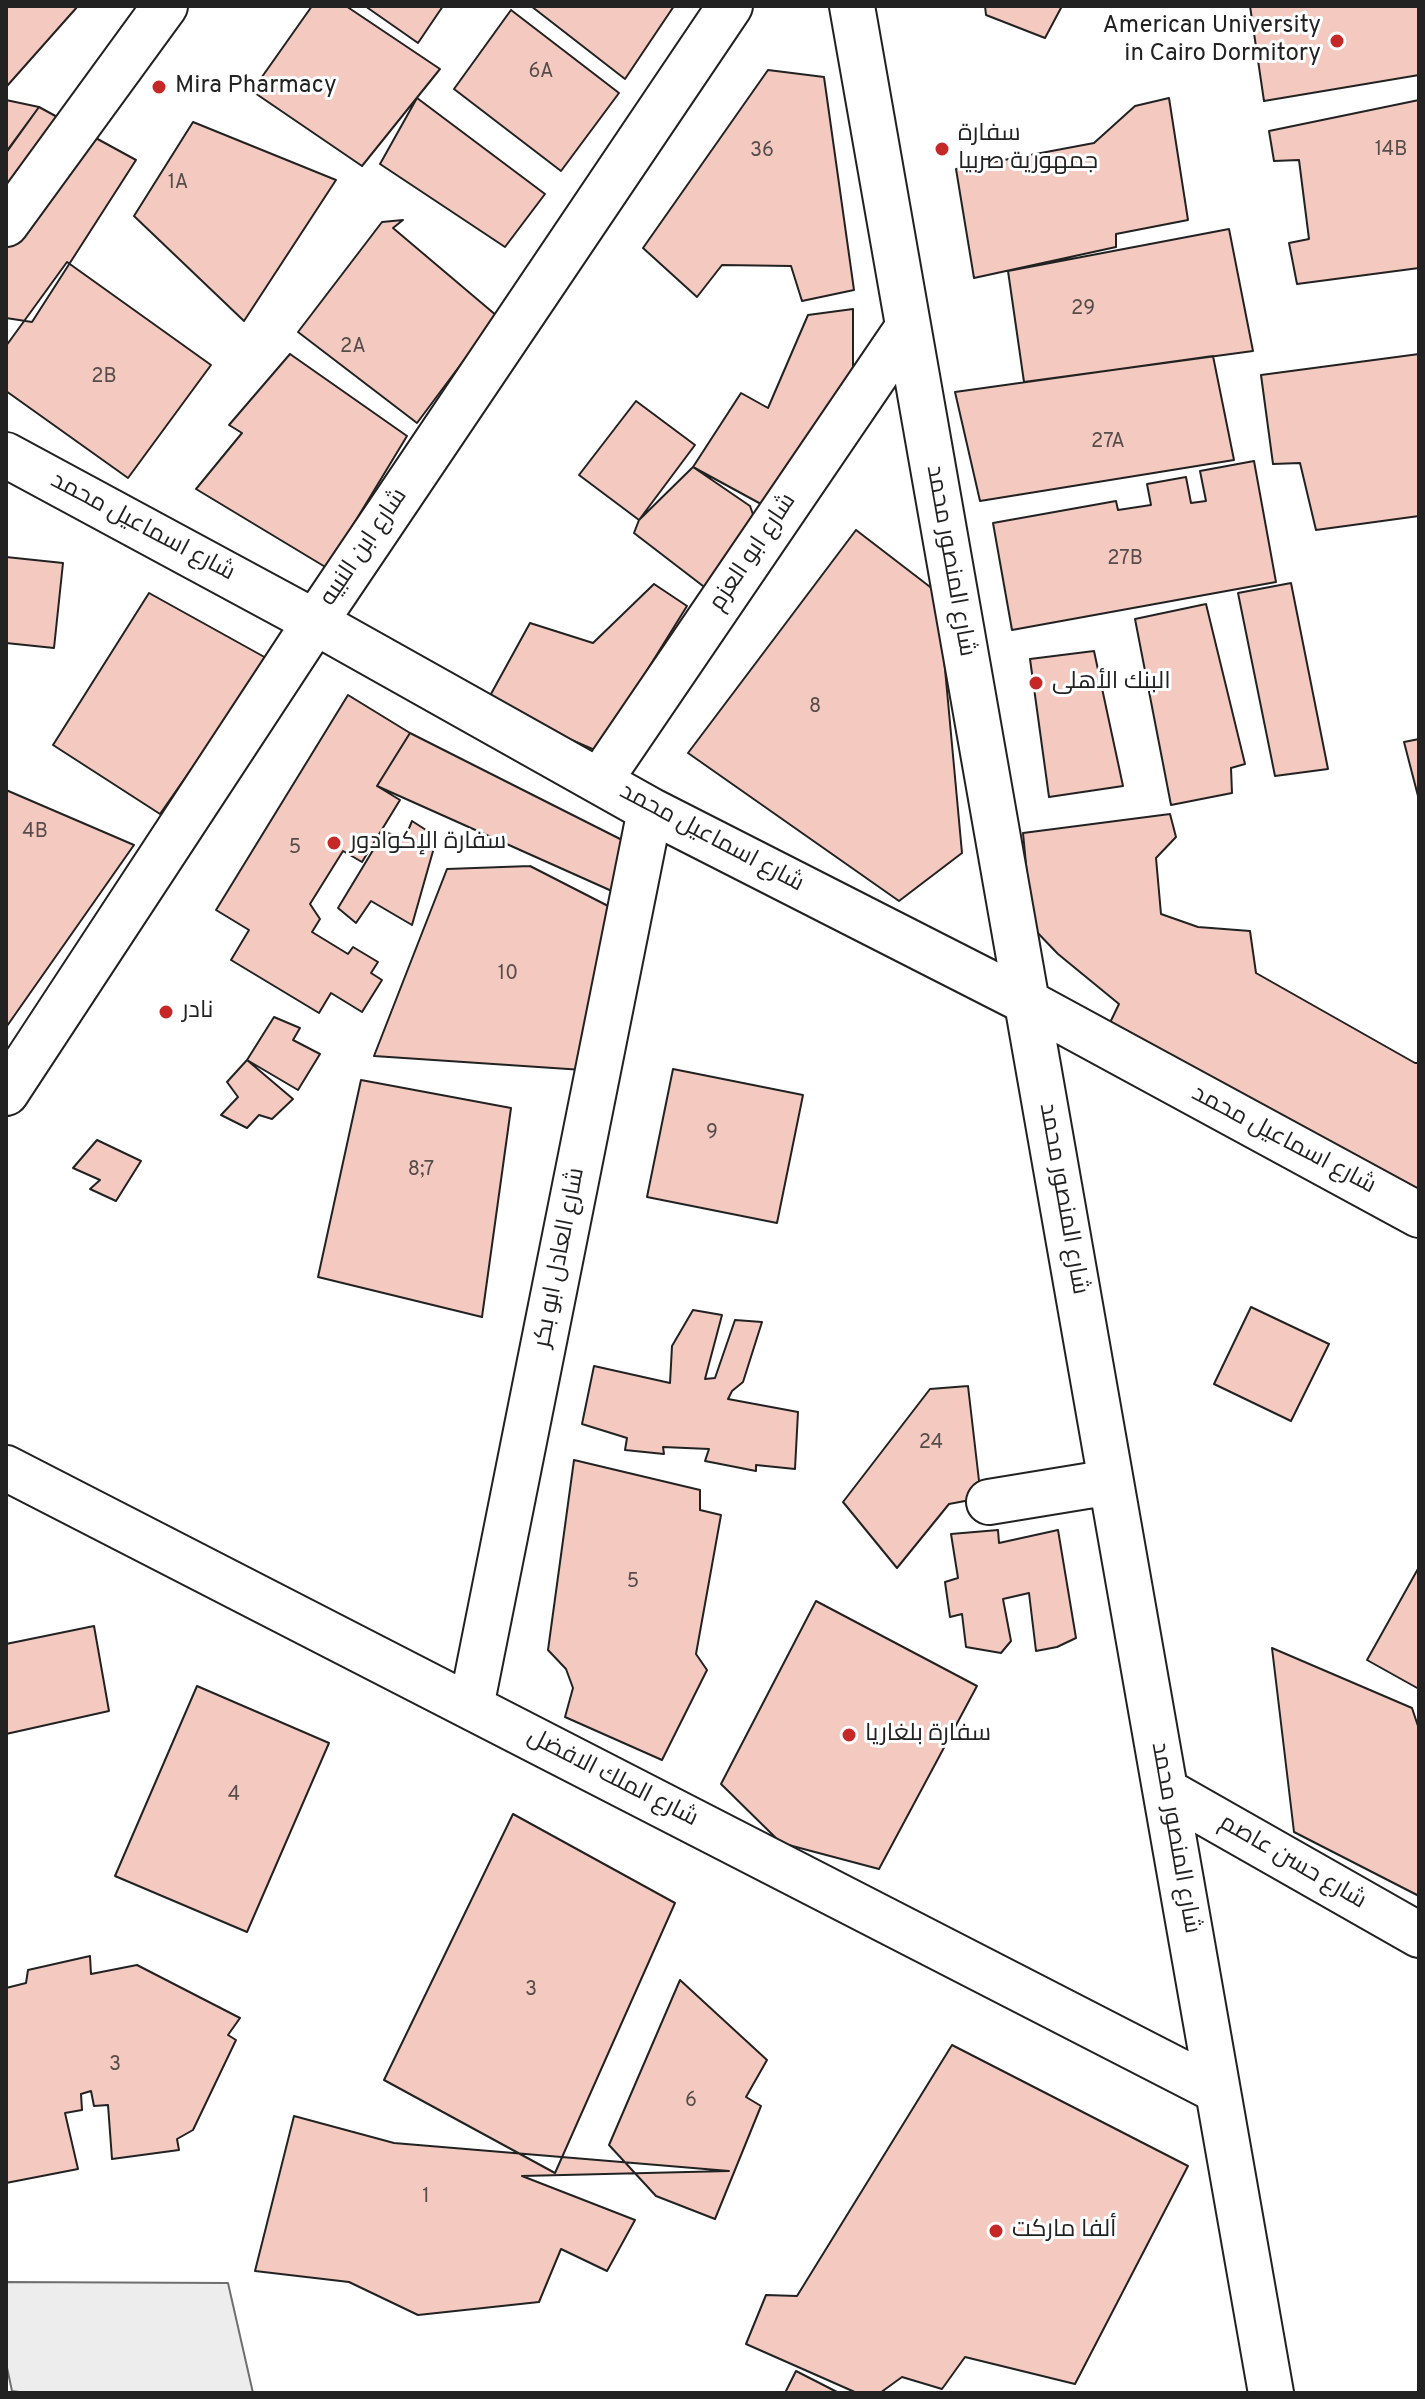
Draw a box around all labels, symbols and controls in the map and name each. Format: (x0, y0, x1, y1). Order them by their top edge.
place label: American University in Cairo Dormitory (1102, 13, 1321, 69)
marker: American University in Cairo Dormitory (1328, 32, 1346, 50)
house number: 6A (528, 61, 554, 85)
place label: Mira Pharmacy (175, 73, 337, 101)
marker: Mira Pharmacy (150, 78, 168, 96)
place label: سفارة جمهورية صربيا (958, 121, 1098, 177)
house number: 14B (1375, 139, 1407, 163)
house number: 36 (750, 140, 774, 164)
marker: سفارة جمهورية صربيا (933, 140, 951, 158)
house number: 1A (168, 172, 188, 196)
house number: 29 (1071, 298, 1095, 322)
house number: 2A (340, 336, 366, 360)
house number: 2B (91, 366, 117, 390)
house number: 27A (1091, 431, 1125, 455)
street label: شارع المنصور محمد (918, 463, 980, 659)
street label: شارع اسماعيل محمد (45, 467, 239, 589)
street label: شارع ابن النبيه (315, 484, 415, 612)
street label: شارع ابو العزم (704, 489, 804, 617)
house number: 27B (1107, 548, 1143, 572)
place label: البنك الأهلى (1052, 669, 1171, 697)
marker: البنك الأهلى (1027, 674, 1045, 692)
house number: 8 (809, 696, 821, 720)
street label: شارع اسماعيل محمد (614, 778, 808, 900)
house number: 4B (22, 821, 48, 845)
place label: سفارة الإكوادور (350, 829, 506, 857)
marker: سفارة الإكوادور (325, 834, 343, 852)
house number: 5 (289, 837, 301, 861)
house number: 10 (498, 963, 518, 987)
place label: نادر (182, 998, 213, 1026)
marker: نادر (157, 1003, 175, 1021)
street label: شارع اسماعيل محمد (1186, 1080, 1380, 1202)
street label: شارع المنصور محمد (1031, 1101, 1093, 1297)
house number: 9 (706, 1122, 718, 1146)
house number: 8;7 (408, 1159, 434, 1183)
street label: شارع العادل ابو بكر (529, 1166, 593, 1350)
house number: 24 (919, 1432, 943, 1456)
house number: 5 (627, 1571, 639, 1595)
place label: سفارة بلغاريا (865, 1721, 991, 1749)
street label: شارع الملك الافضل (522, 1724, 702, 1834)
marker: سفارة بلغاريا (840, 1726, 858, 1744)
street label: شارع المنصور محمد (1143, 1740, 1205, 1936)
house number: 4 (228, 1784, 240, 1808)
street label: شارع حسن عاصم (1213, 1809, 1371, 1917)
house number: 3 (525, 1979, 537, 2003)
house number: 3 (109, 2054, 121, 2078)
house number: 6 (685, 2090, 697, 2114)
house number: 1 (422, 2186, 430, 2210)
place label: ألفا ماركت (1012, 2217, 1117, 2245)
marker: ألفا ماركت (987, 2222, 1005, 2240)

